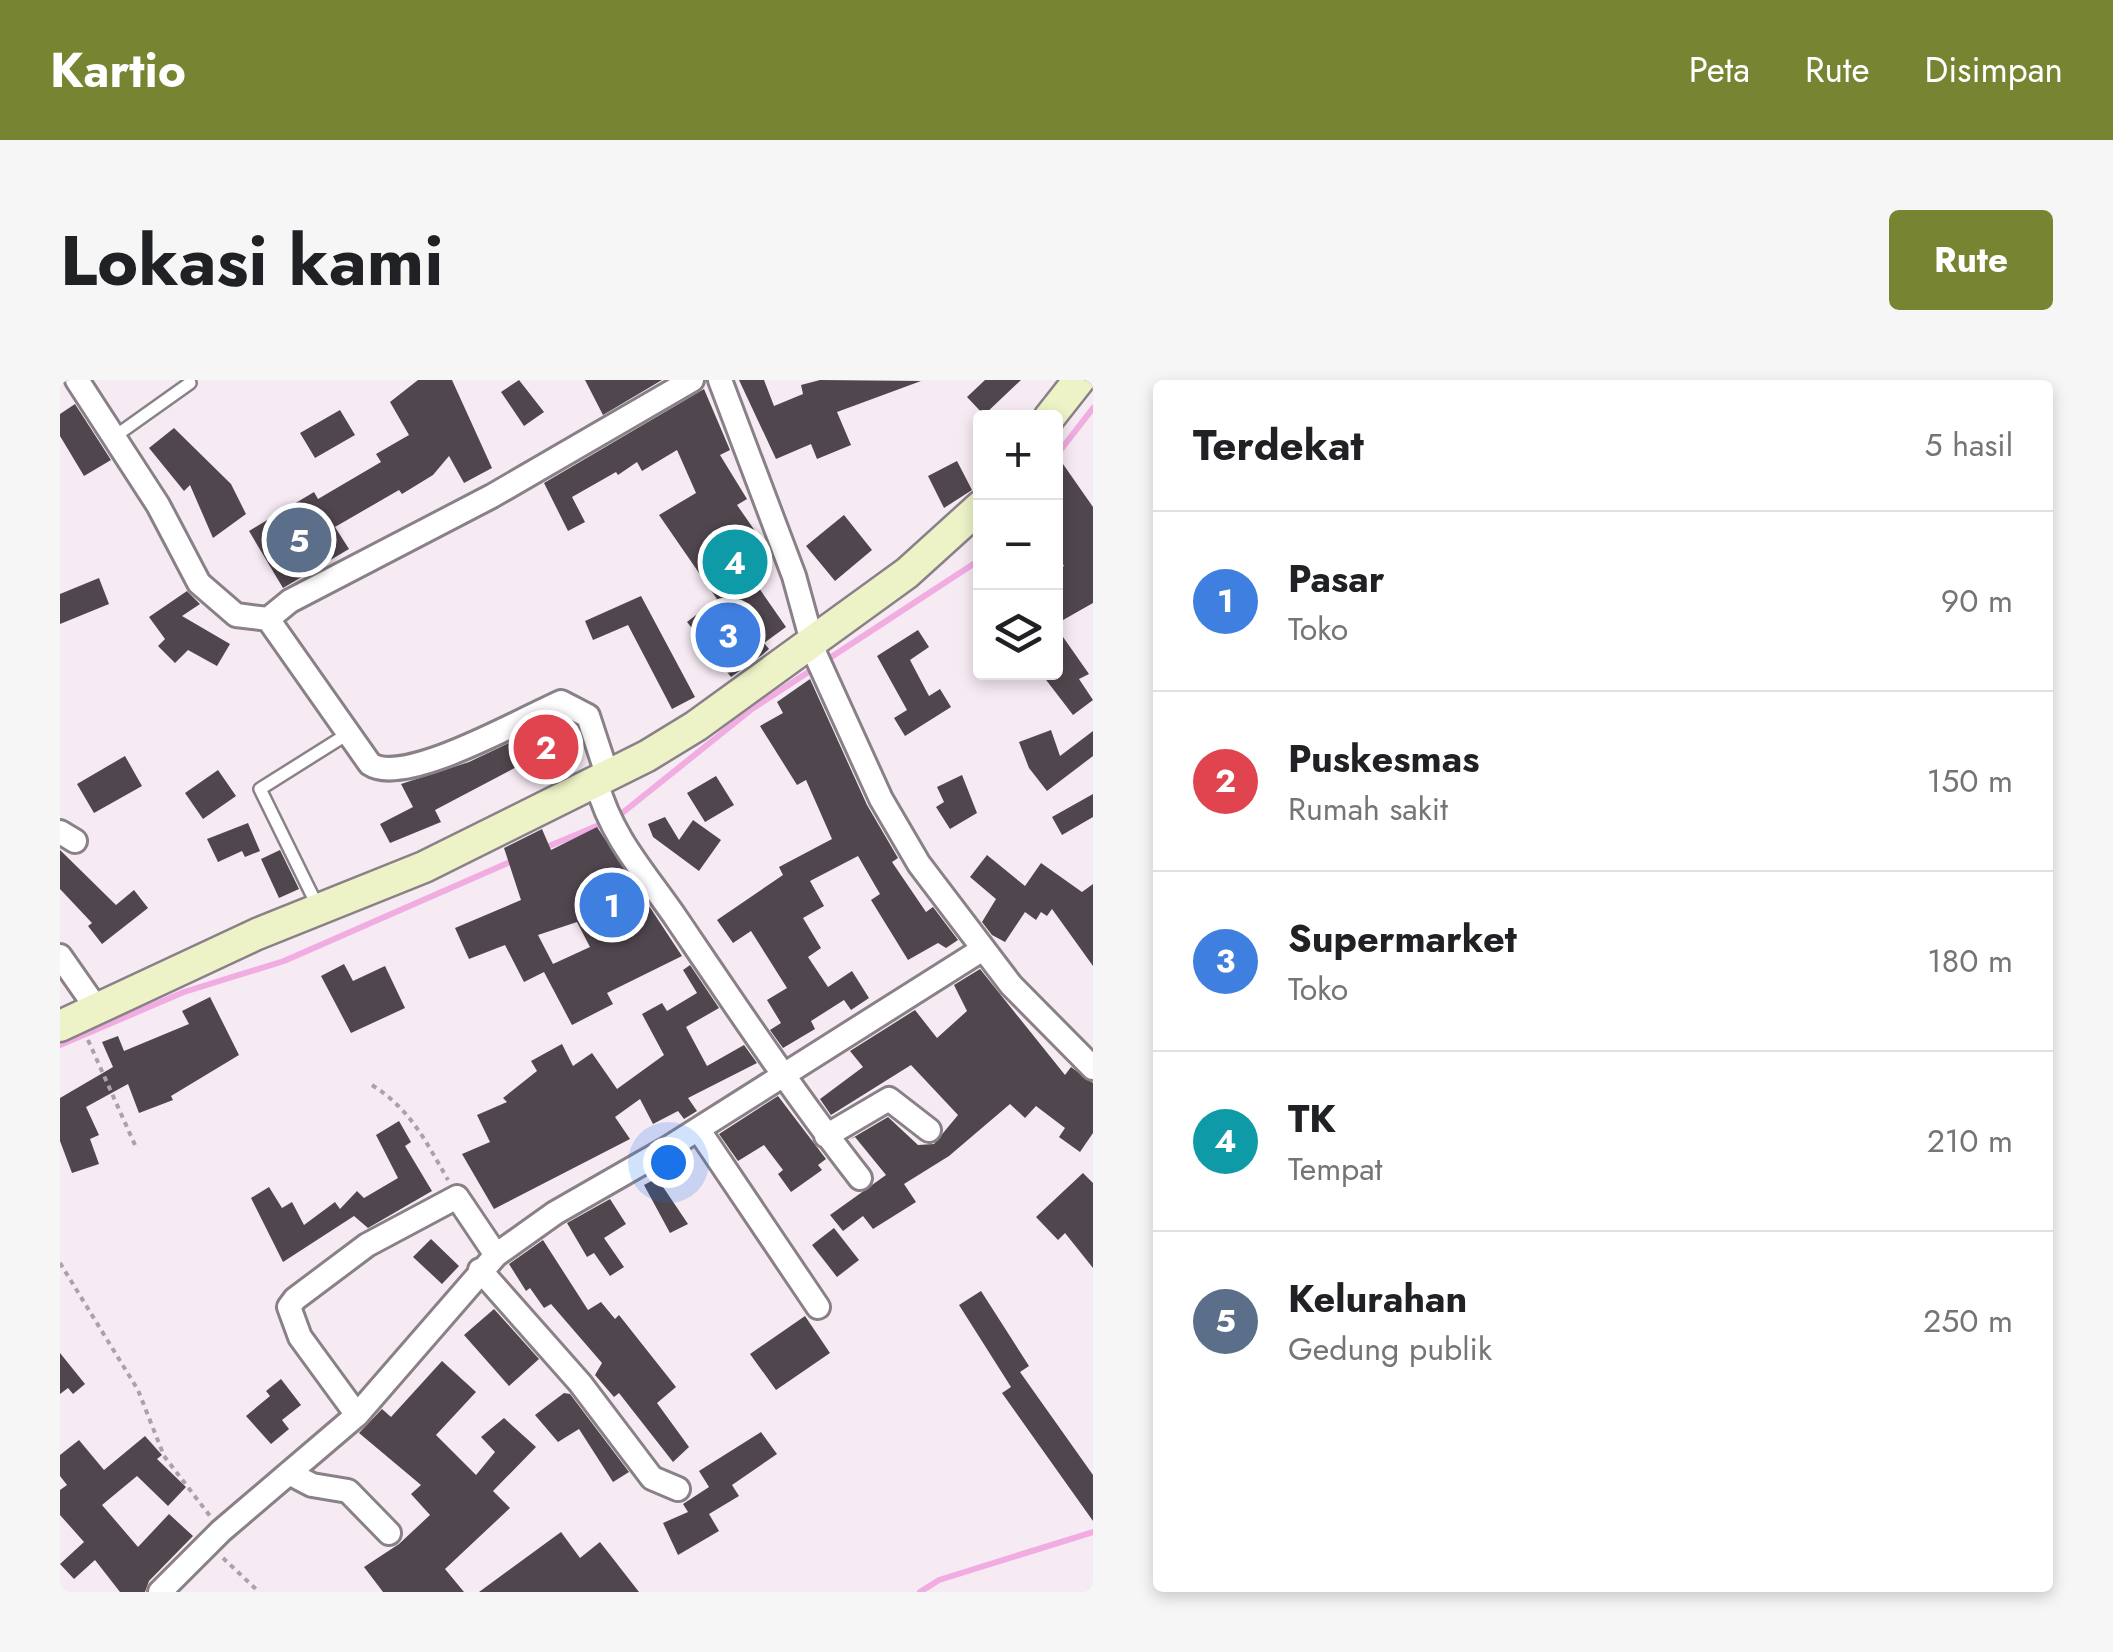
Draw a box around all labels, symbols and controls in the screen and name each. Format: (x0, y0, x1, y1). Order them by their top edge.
text: Kartio (50, 36, 186, 105)
text: Peta (1689, 45, 1750, 95)
text: Rute (1805, 45, 1869, 95)
text: Disimpan (1924, 45, 2063, 95)
text: Lokasi kami (60, 210, 443, 311)
button: Rute (1889, 210, 2053, 310)
map controls (973, 410, 1063, 680)
button: + (973, 410, 1063, 500)
text: Terdekat (1193, 415, 1364, 476)
text: 5 hasil (1925, 422, 2013, 468)
button: − (973, 500, 1063, 590)
pin: 5 (266, 502, 332, 578)
pin: 4 (702, 524, 768, 600)
text: Pasar (1288, 551, 1384, 606)
text: 1 (1217, 578, 1234, 624)
text: 90 m (1941, 578, 2013, 624)
button: layers (973, 590, 1063, 680)
pin: 3 (696, 598, 760, 672)
text: Toko (1288, 606, 1348, 652)
pin: 2 (514, 710, 578, 784)
text: Puskesmas (1288, 731, 1480, 786)
text: 2 (1215, 758, 1236, 804)
text: 150 m (1927, 758, 2013, 804)
text: Rumah sakit (1288, 786, 1448, 832)
pin: 1 (580, 868, 644, 942)
text: Supermarket (1288, 911, 1517, 966)
text: 3 (1216, 938, 1235, 984)
text: 180 m (1927, 938, 2013, 984)
text: Toko (1288, 966, 1348, 1012)
text: TK (1288, 1091, 1336, 1146)
text: 4 (1214, 1118, 1237, 1164)
text: 210 m (1927, 1118, 2013, 1164)
your location (643, 1137, 694, 1188)
text: Tempat (1288, 1146, 1382, 1192)
text: Kelurahan (1288, 1271, 1467, 1326)
text: 5 (1215, 1298, 1236, 1344)
text: 250 m (1923, 1298, 2013, 1344)
text: Gedung publik (1288, 1326, 1492, 1372)

